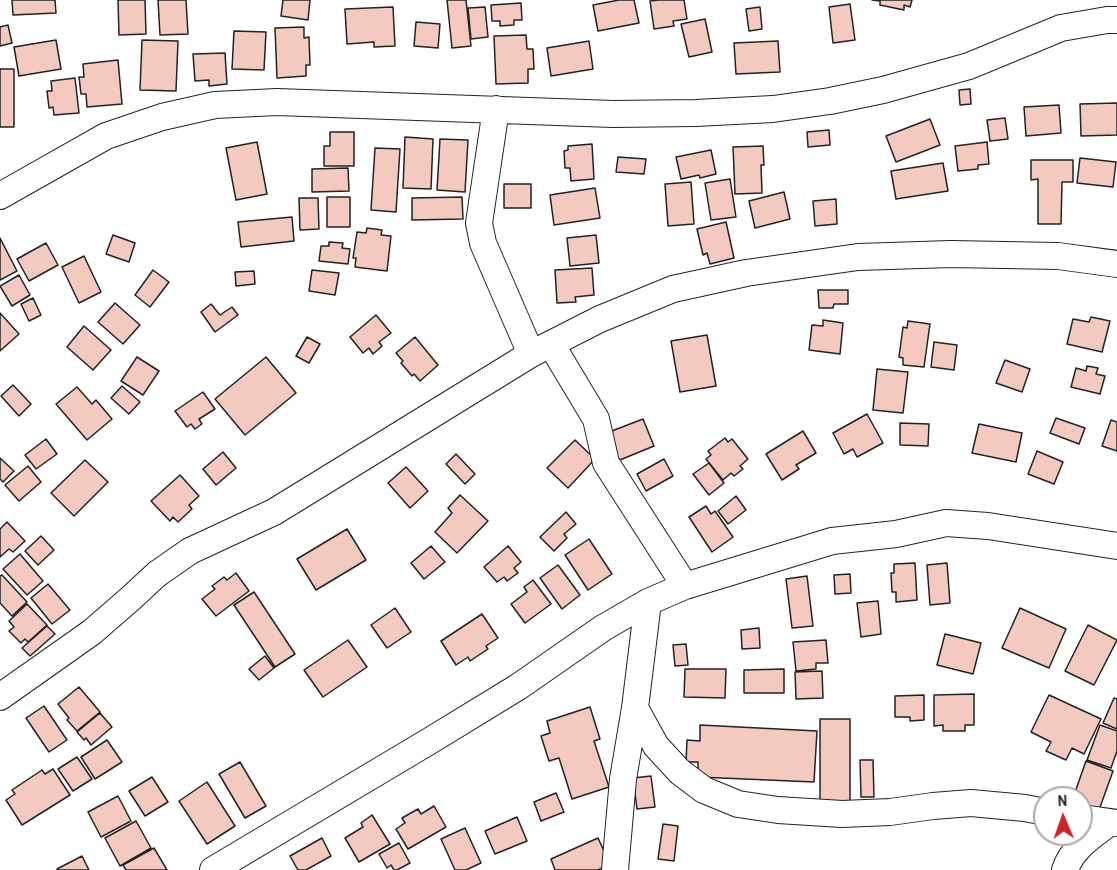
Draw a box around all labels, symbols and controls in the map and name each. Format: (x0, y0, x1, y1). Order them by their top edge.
north arrow (1033, 786, 1093, 846)
text: N (1057, 789, 1068, 811)

